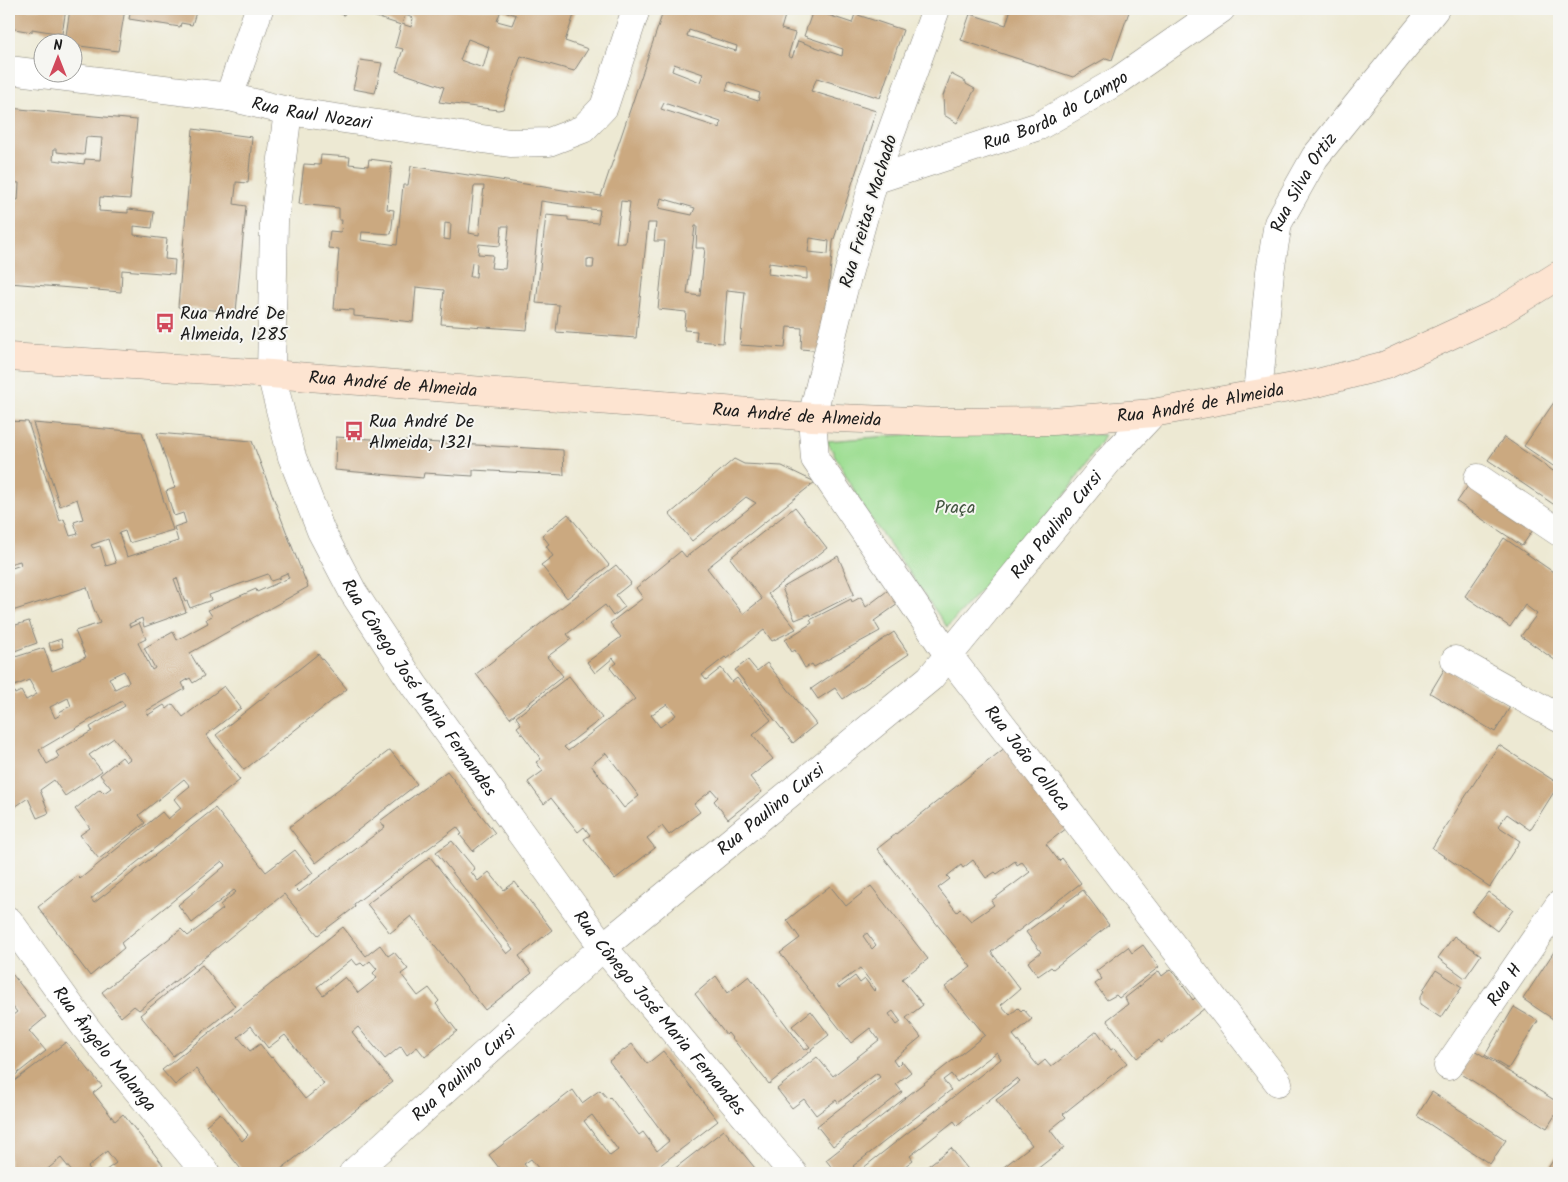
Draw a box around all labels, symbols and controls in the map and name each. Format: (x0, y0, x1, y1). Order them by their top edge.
north arrow (32, 32, 82, 82)
text: N (54, 35, 63, 57)
street label: Rua Borda do Campo (979, 64, 1136, 159)
street label: Rua Raul Nozari (248, 90, 374, 139)
street label: Rua Silva Ortiz (1264, 127, 1345, 234)
street label: Rua Freitas Machado (832, 131, 907, 292)
place label: Rua André De Almeida, 1285 (180, 300, 289, 350)
bus stop icon: Rua André De Almeida, 1285 (154, 312, 176, 334)
street label: Rua André de Almeida (307, 364, 478, 406)
street label: Rua André de Almeida (1116, 376, 1287, 432)
street label: Rua André de Almeida (711, 396, 882, 436)
place label: Rua André De Almeida, 1321 (369, 408, 474, 458)
bus stop icon: Rua André De Almeida, 1321 (343, 420, 365, 442)
street label: Rua Paulino Cursi (1004, 464, 1111, 586)
park label: Praça (935, 494, 975, 523)
street label: Rua Cônego José Maria Fernandes (333, 574, 503, 804)
street label: Rua João Colloca (976, 699, 1077, 818)
street label: Rua Paulino Cursi (711, 756, 833, 864)
street label: Rua Cônego José Maria Fernandes (565, 905, 752, 1123)
street label: Rua H (1480, 958, 1531, 1013)
street label: Rua Ângelo Malanga (44, 981, 163, 1119)
street label: Rua Paulino Cursi (406, 1018, 524, 1130)

